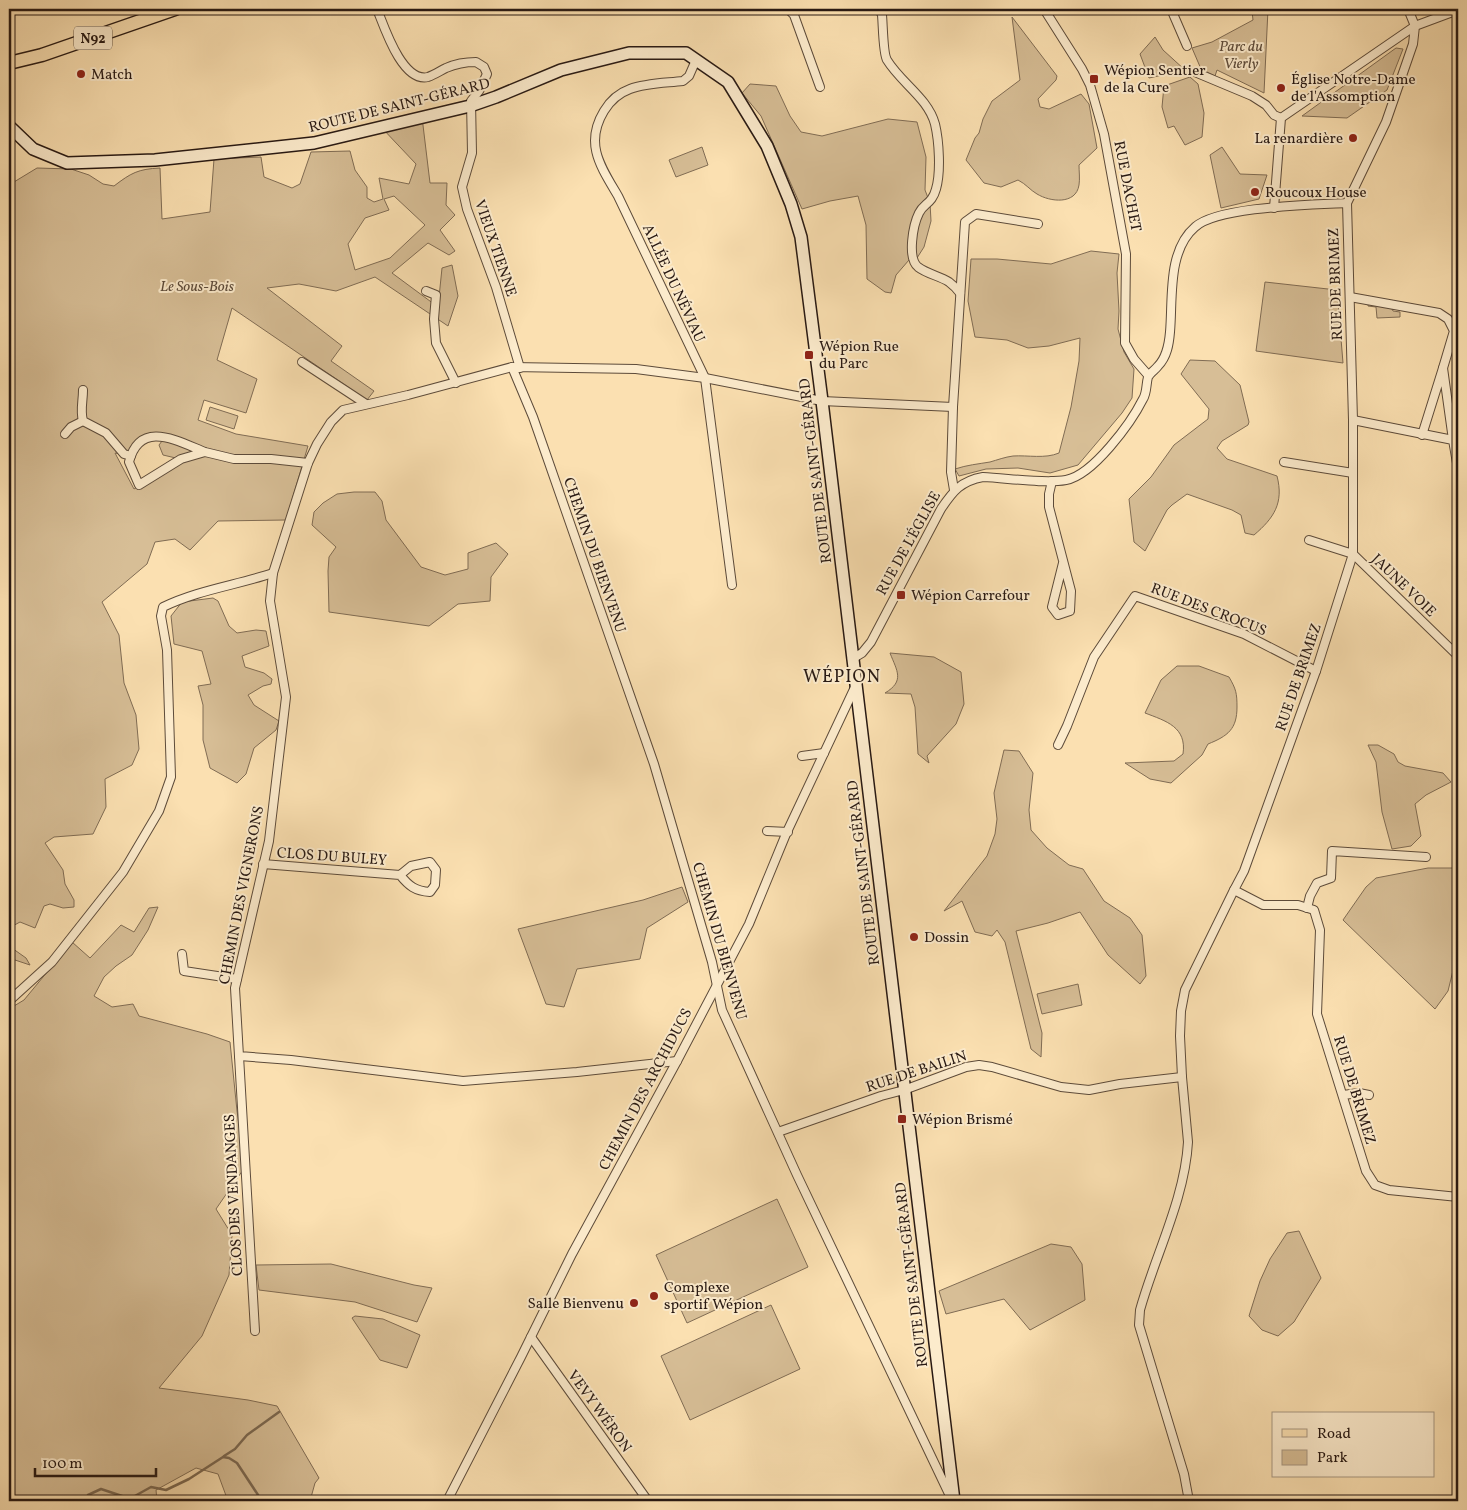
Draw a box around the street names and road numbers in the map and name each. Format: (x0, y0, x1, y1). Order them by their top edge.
road number: N92 (74, 26, 112, 49)
street label: ROUTE DE SAINT-GÉRARD (307, 74, 492, 139)
street label: RUE DACHET (1107, 139, 1146, 234)
street label: VIEUX TIENNE (468, 197, 521, 300)
street label: ALLÉE DU NÉVIAU (636, 221, 709, 346)
street label: RUE DE BRIMEZ (1324, 227, 1349, 341)
street label: ROUTE DE SAINT-GÉRARD (795, 377, 838, 564)
street label: CHEMIN DU BIENVENU (557, 475, 630, 636)
street label: RUE DE L'ÉGLISE (872, 488, 947, 600)
street label: JAUNE VOIE (1366, 550, 1440, 622)
street label: RUE DES CROCUS (1147, 579, 1270, 642)
street label: RUE DE BRIMEZ (1271, 621, 1328, 734)
street label: ROUTE DE SAINT-GÉRARD (843, 779, 886, 966)
street label: CHEMIN DES VIGNERONS (215, 804, 270, 986)
street label: CLOS DU BULEY (276, 843, 388, 872)
street label: CHEMIN DU BIENVENU (686, 860, 751, 1023)
street label: CHEMIN DES ARCHIDUCS (595, 1005, 698, 1175)
street label: RUE DE BRIMEZ (1327, 1033, 1380, 1147)
street label: RUE DE BAILIN (863, 1046, 970, 1099)
street label: CLOS DES VENDANGES (220, 1113, 249, 1277)
street label: ROUTE DE SAINT-GÉRARD (891, 1181, 934, 1368)
street label: VEVY WÉRON (562, 1366, 636, 1457)

